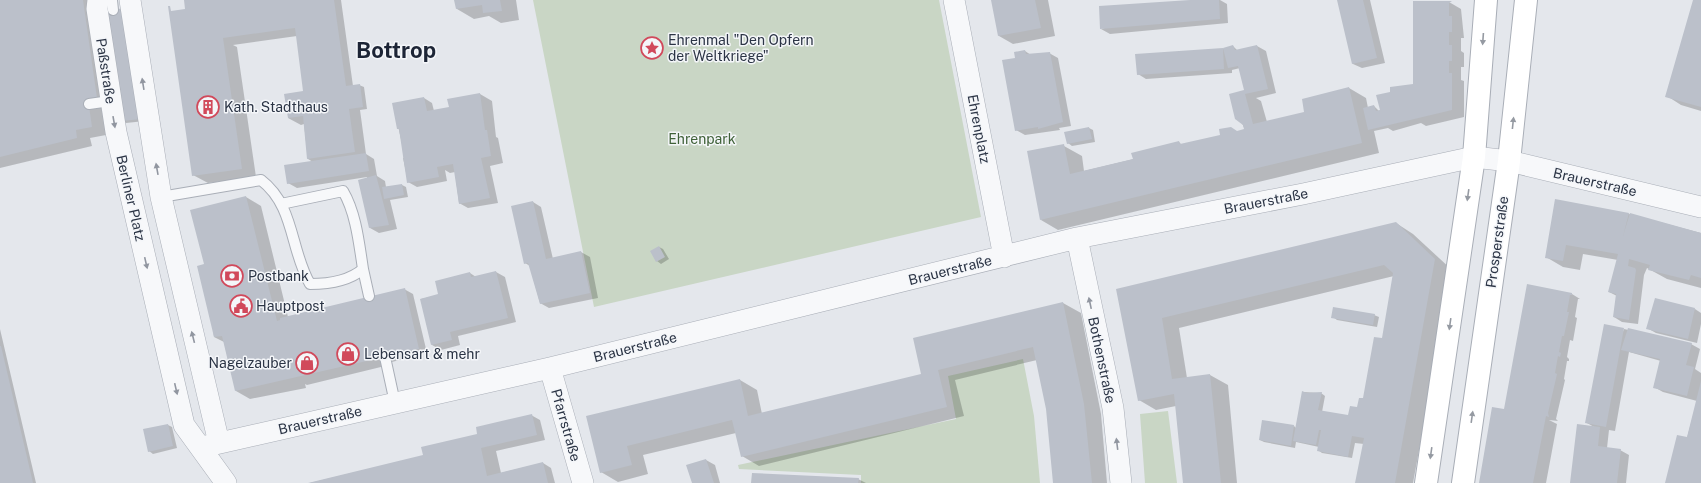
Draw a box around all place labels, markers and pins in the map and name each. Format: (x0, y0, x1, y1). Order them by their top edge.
place label: Ehrenmal "Den Opfern der Weltkriege" (668, 32, 814, 64)
place icon: Ehrenmal "Den Opfern der Weltkriege" (639, 35, 665, 61)
building icon: Kath. Stadthaus (195, 94, 221, 120)
place label: Kath. Stadthaus (224, 99, 328, 115)
bank icon: Postbank (219, 263, 245, 289)
place label: Postbank (248, 268, 309, 284)
public building icon: Hauptpost (228, 293, 254, 319)
place label: Hauptpost (256, 298, 325, 314)
shop icon: Lebensart & mehr (335, 341, 361, 367)
place label: Lebensart & mehr (364, 346, 480, 362)
shop icon: Nagelzauber (294, 350, 320, 376)
place label: Nagelzauber (208, 355, 292, 371)

